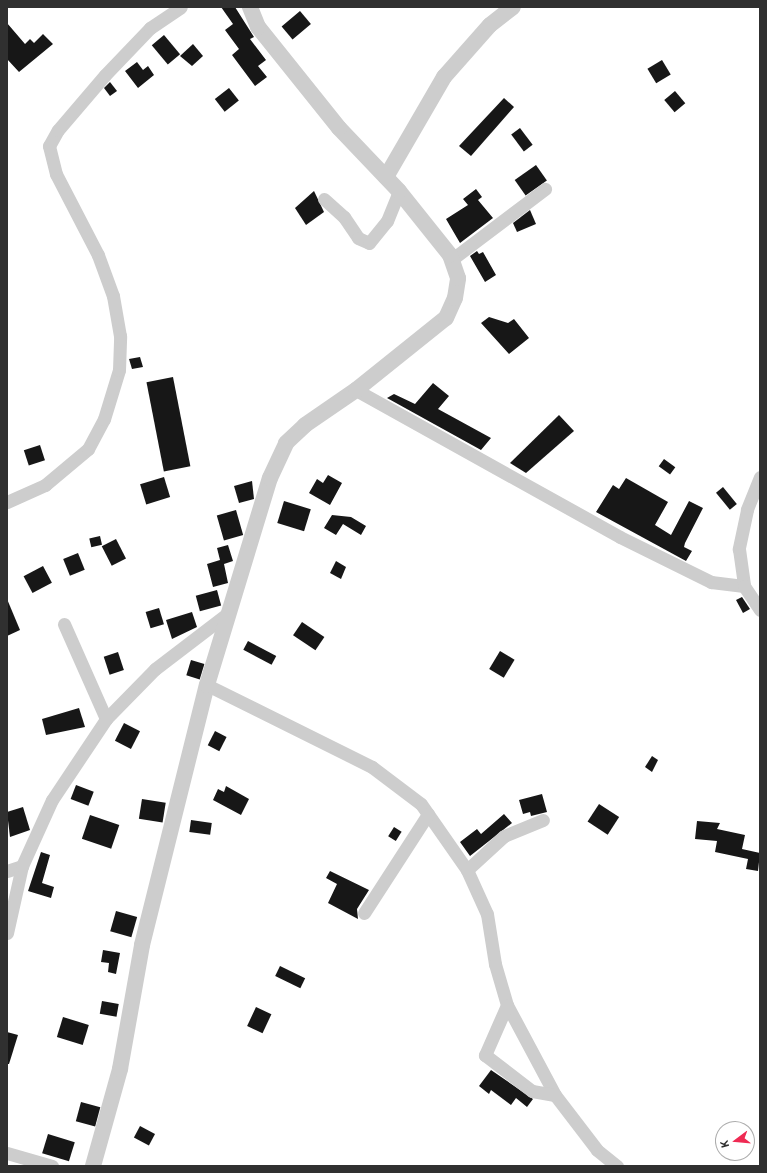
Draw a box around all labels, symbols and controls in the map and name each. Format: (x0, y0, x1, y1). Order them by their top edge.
north arrow (715, 1121, 755, 1161)
text: K (717, 1139, 731, 1149)

